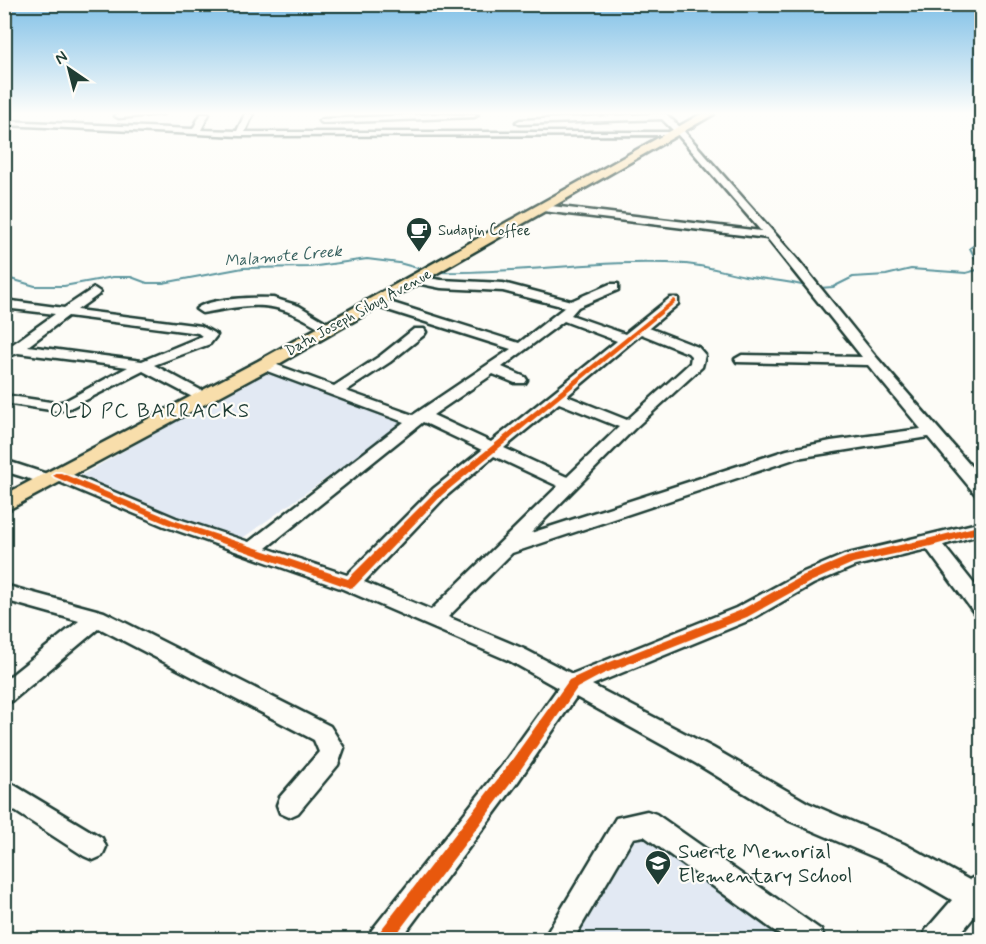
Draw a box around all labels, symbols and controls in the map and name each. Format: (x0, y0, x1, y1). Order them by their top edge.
north arrow (39, 39, 99, 99)
text: N (51, 46, 72, 70)
cafe icon: Sudapin Coffee (404, 215, 434, 253)
place label: Sudapin Coffee (438, 221, 530, 241)
water label: Malamote Creek (224, 241, 343, 272)
street label: Datu Joseph Sibug Avenue (282, 264, 435, 362)
district label: OLD PC BARRACKS (49, 398, 251, 425)
place label: Suerte Memorial Elementary School (678, 838, 853, 890)
school or university icon: Suerte Memorial Elementary School (643, 848, 673, 886)

